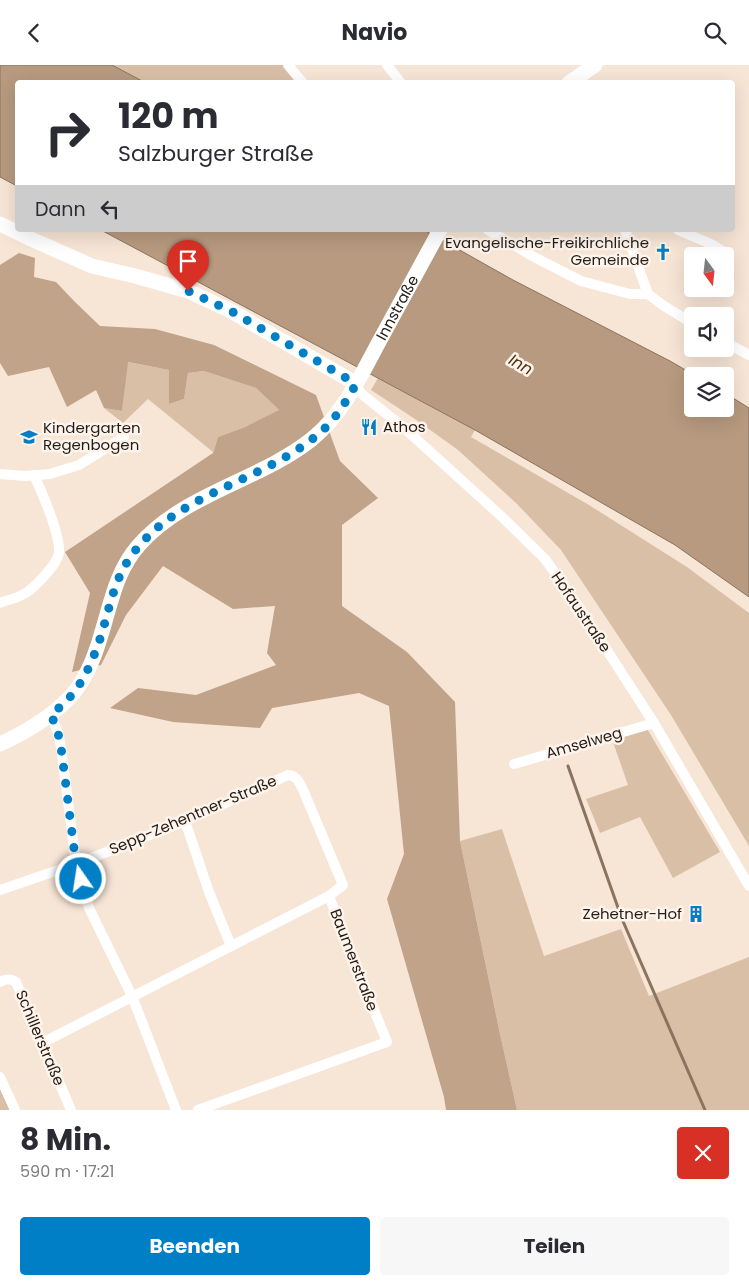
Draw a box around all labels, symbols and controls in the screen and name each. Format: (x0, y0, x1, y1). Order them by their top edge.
text: Navio (342, 17, 407, 48)
icon: back (20, 19, 48, 47)
icon: search (701, 19, 729, 47)
text: 120 m (118, 91, 218, 140)
icon: right (35, 100, 100, 165)
text: Salzburger Straße (118, 138, 314, 169)
icon: left (96, 195, 124, 223)
text: Dann (35, 196, 86, 223)
place label: Evangelische-Freikirchliche Gemeinde (445, 232, 649, 270)
pin (167, 240, 209, 291)
church icon: Evangelische-Freikirchliche Gemeinde (653, 242, 673, 262)
icon: arrive (174, 247, 202, 275)
north arrow (684, 247, 734, 297)
map controls (684, 247, 734, 417)
street label: Innstraße (371, 271, 423, 344)
button: sound (684, 307, 734, 357)
water label: Inn (504, 348, 537, 380)
button: layers (684, 367, 734, 417)
place label: Athos (383, 416, 426, 437)
place label: Kindergarten Regenbogen (43, 417, 141, 455)
restaurant icon: Athos (359, 417, 379, 437)
school or university icon: Kindergarten Regenbogen (19, 427, 39, 447)
street label: Hofaustraße (547, 567, 616, 656)
street label: Amselweg (543, 722, 624, 763)
street label: Sepp-Zehentner-Straße (106, 770, 280, 859)
position arrow (54, 852, 106, 904)
place label: Zehetner-Hof (583, 903, 682, 924)
building icon: Zehetner-Hof (686, 904, 706, 924)
street label: Baumerstraße (325, 906, 384, 1014)
street label: Schillerstraße (11, 987, 70, 1089)
text: 8 Min. (20, 1118, 111, 1161)
button: close (677, 1127, 729, 1179)
text: 590 m · 17:21 (20, 1160, 114, 1183)
button: Beenden (20, 1217, 370, 1275)
button: Teilen (380, 1217, 729, 1275)

